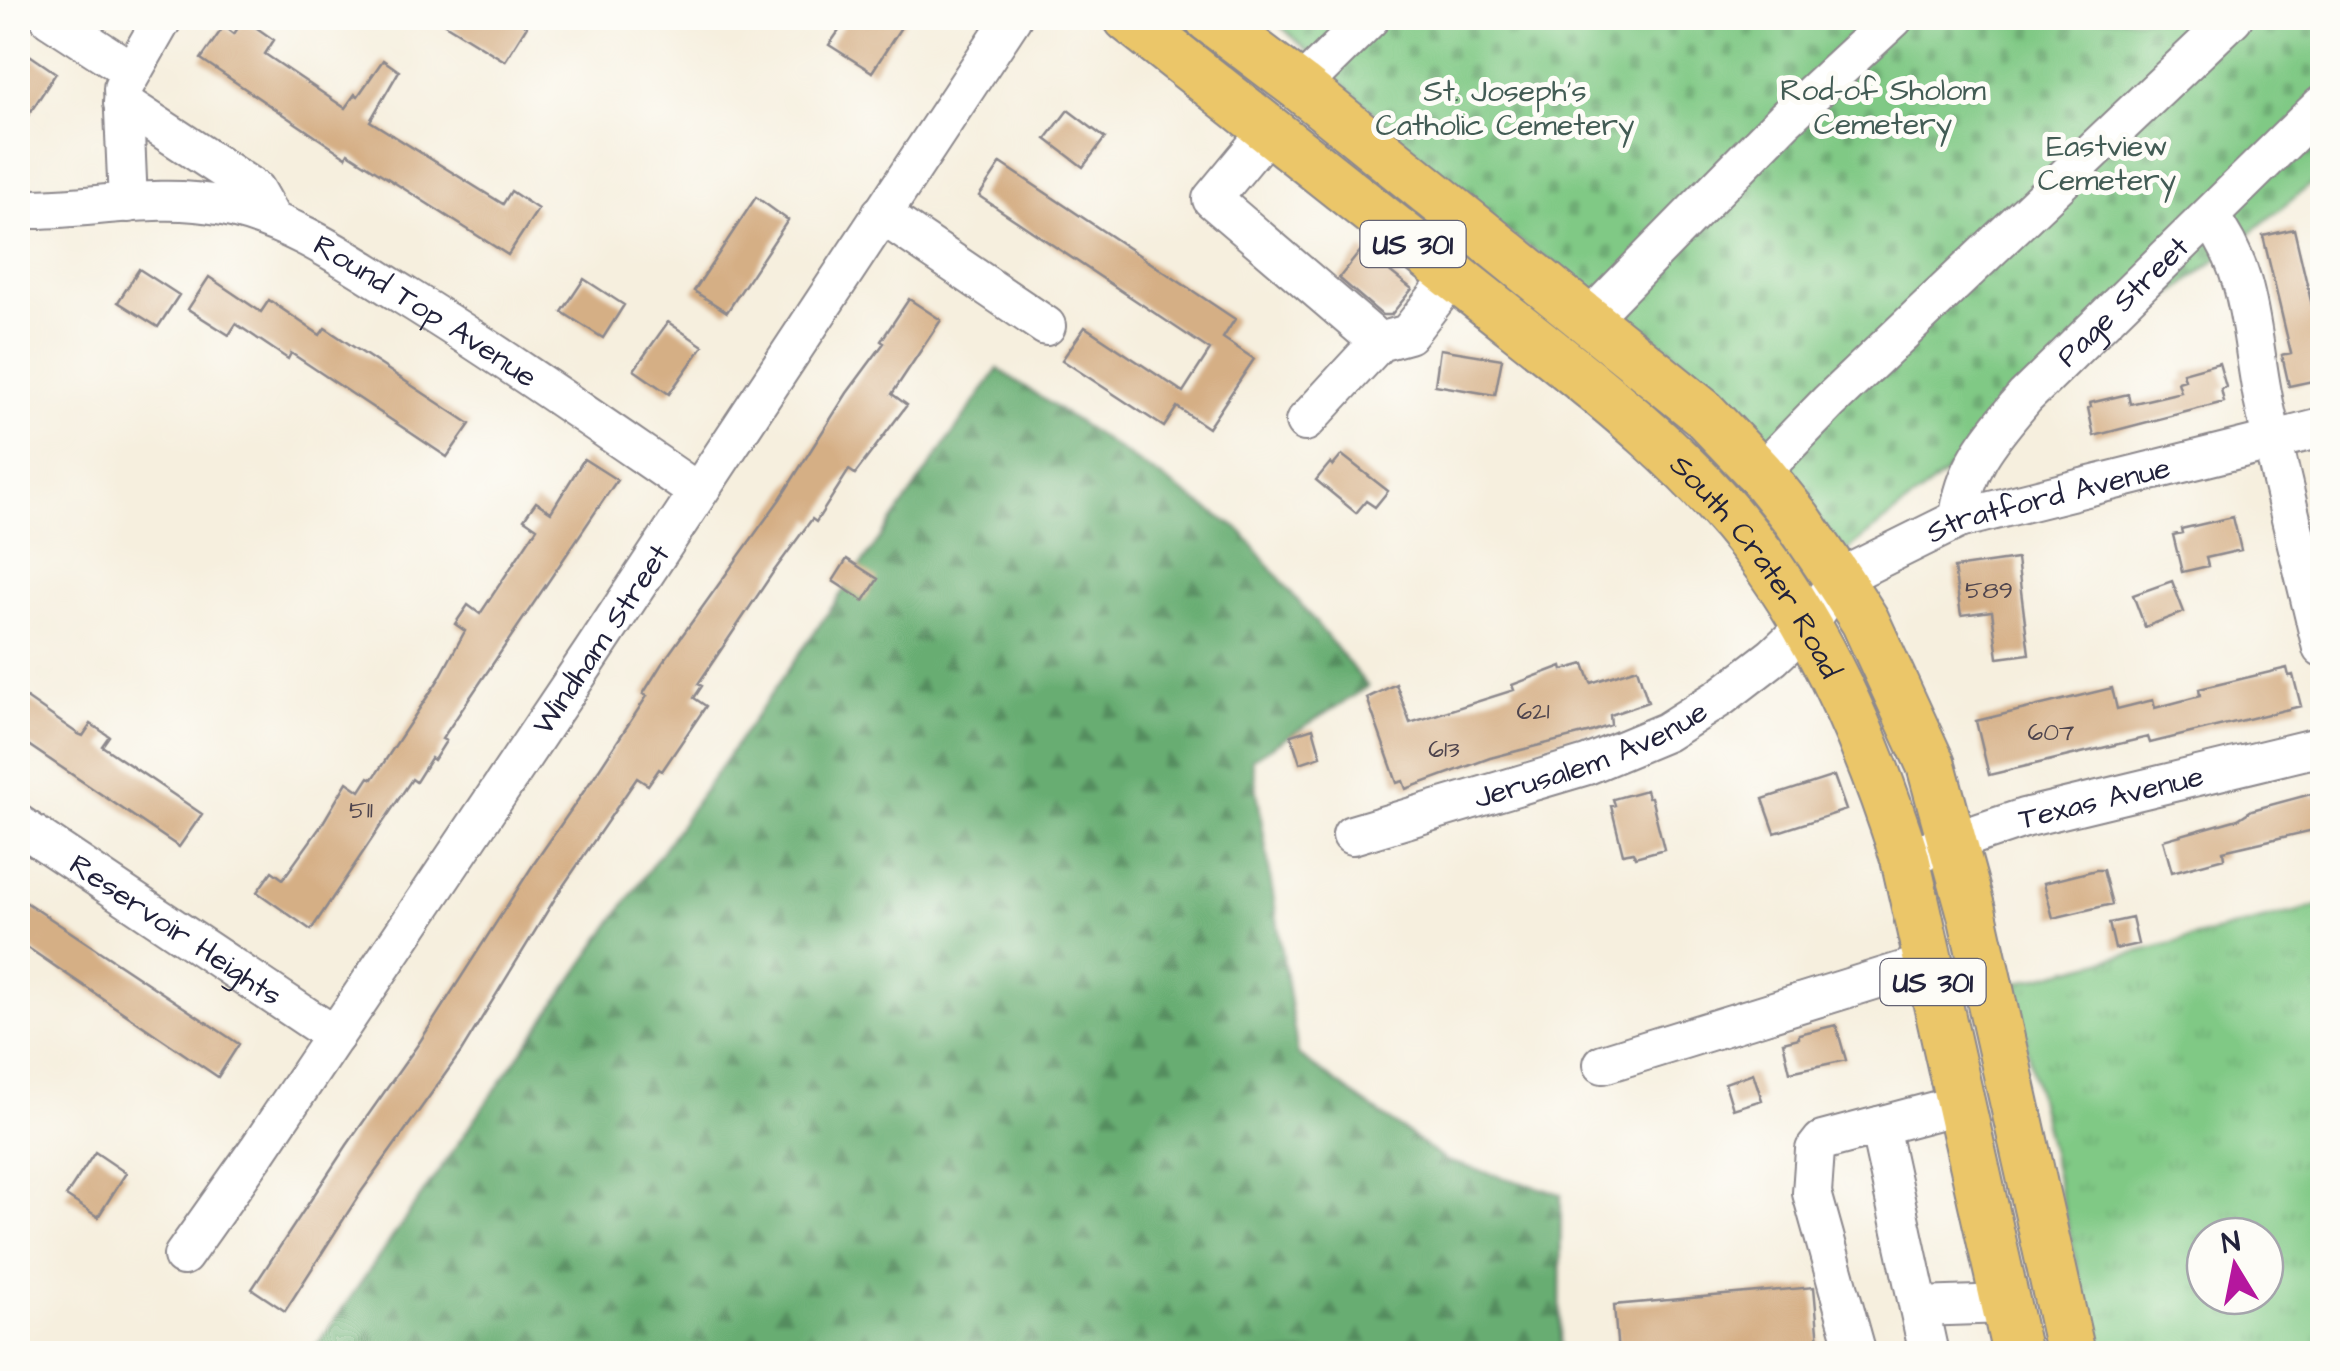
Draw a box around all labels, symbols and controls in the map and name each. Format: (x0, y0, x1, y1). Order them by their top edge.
park label: Rod-of Sholom Cemetery (1780, 70, 1986, 147)
park label: St. Joseph's Catholic Cemetery (1375, 71, 1635, 148)
park label: Eastview Cemetery (2038, 126, 2176, 203)
road number: US 301 (1360, 221, 1466, 267)
street label: Round Top Avenue (306, 225, 545, 398)
street label: Page Street (2048, 227, 2199, 377)
street label: South Crater Road (1660, 445, 1851, 686)
street label: Stratford Avenue (1919, 447, 2175, 554)
street label: Windham Street (523, 536, 680, 744)
house number: 589 (1965, 573, 2013, 608)
street label: Jerusalem Avenue (1469, 691, 1716, 820)
house number: 621 (1516, 694, 1550, 729)
house number: 607 (2028, 715, 2074, 750)
house number: 613 (1428, 732, 1460, 767)
street label: Texas Avenue (2014, 755, 2208, 841)
house number: 511 (349, 793, 373, 828)
street label: Reservoir Heights (61, 844, 290, 1017)
road number: US 301 (1880, 959, 1986, 1005)
north arrow (2185, 1216, 2285, 1316)
text: N (2219, 1222, 2243, 1264)

